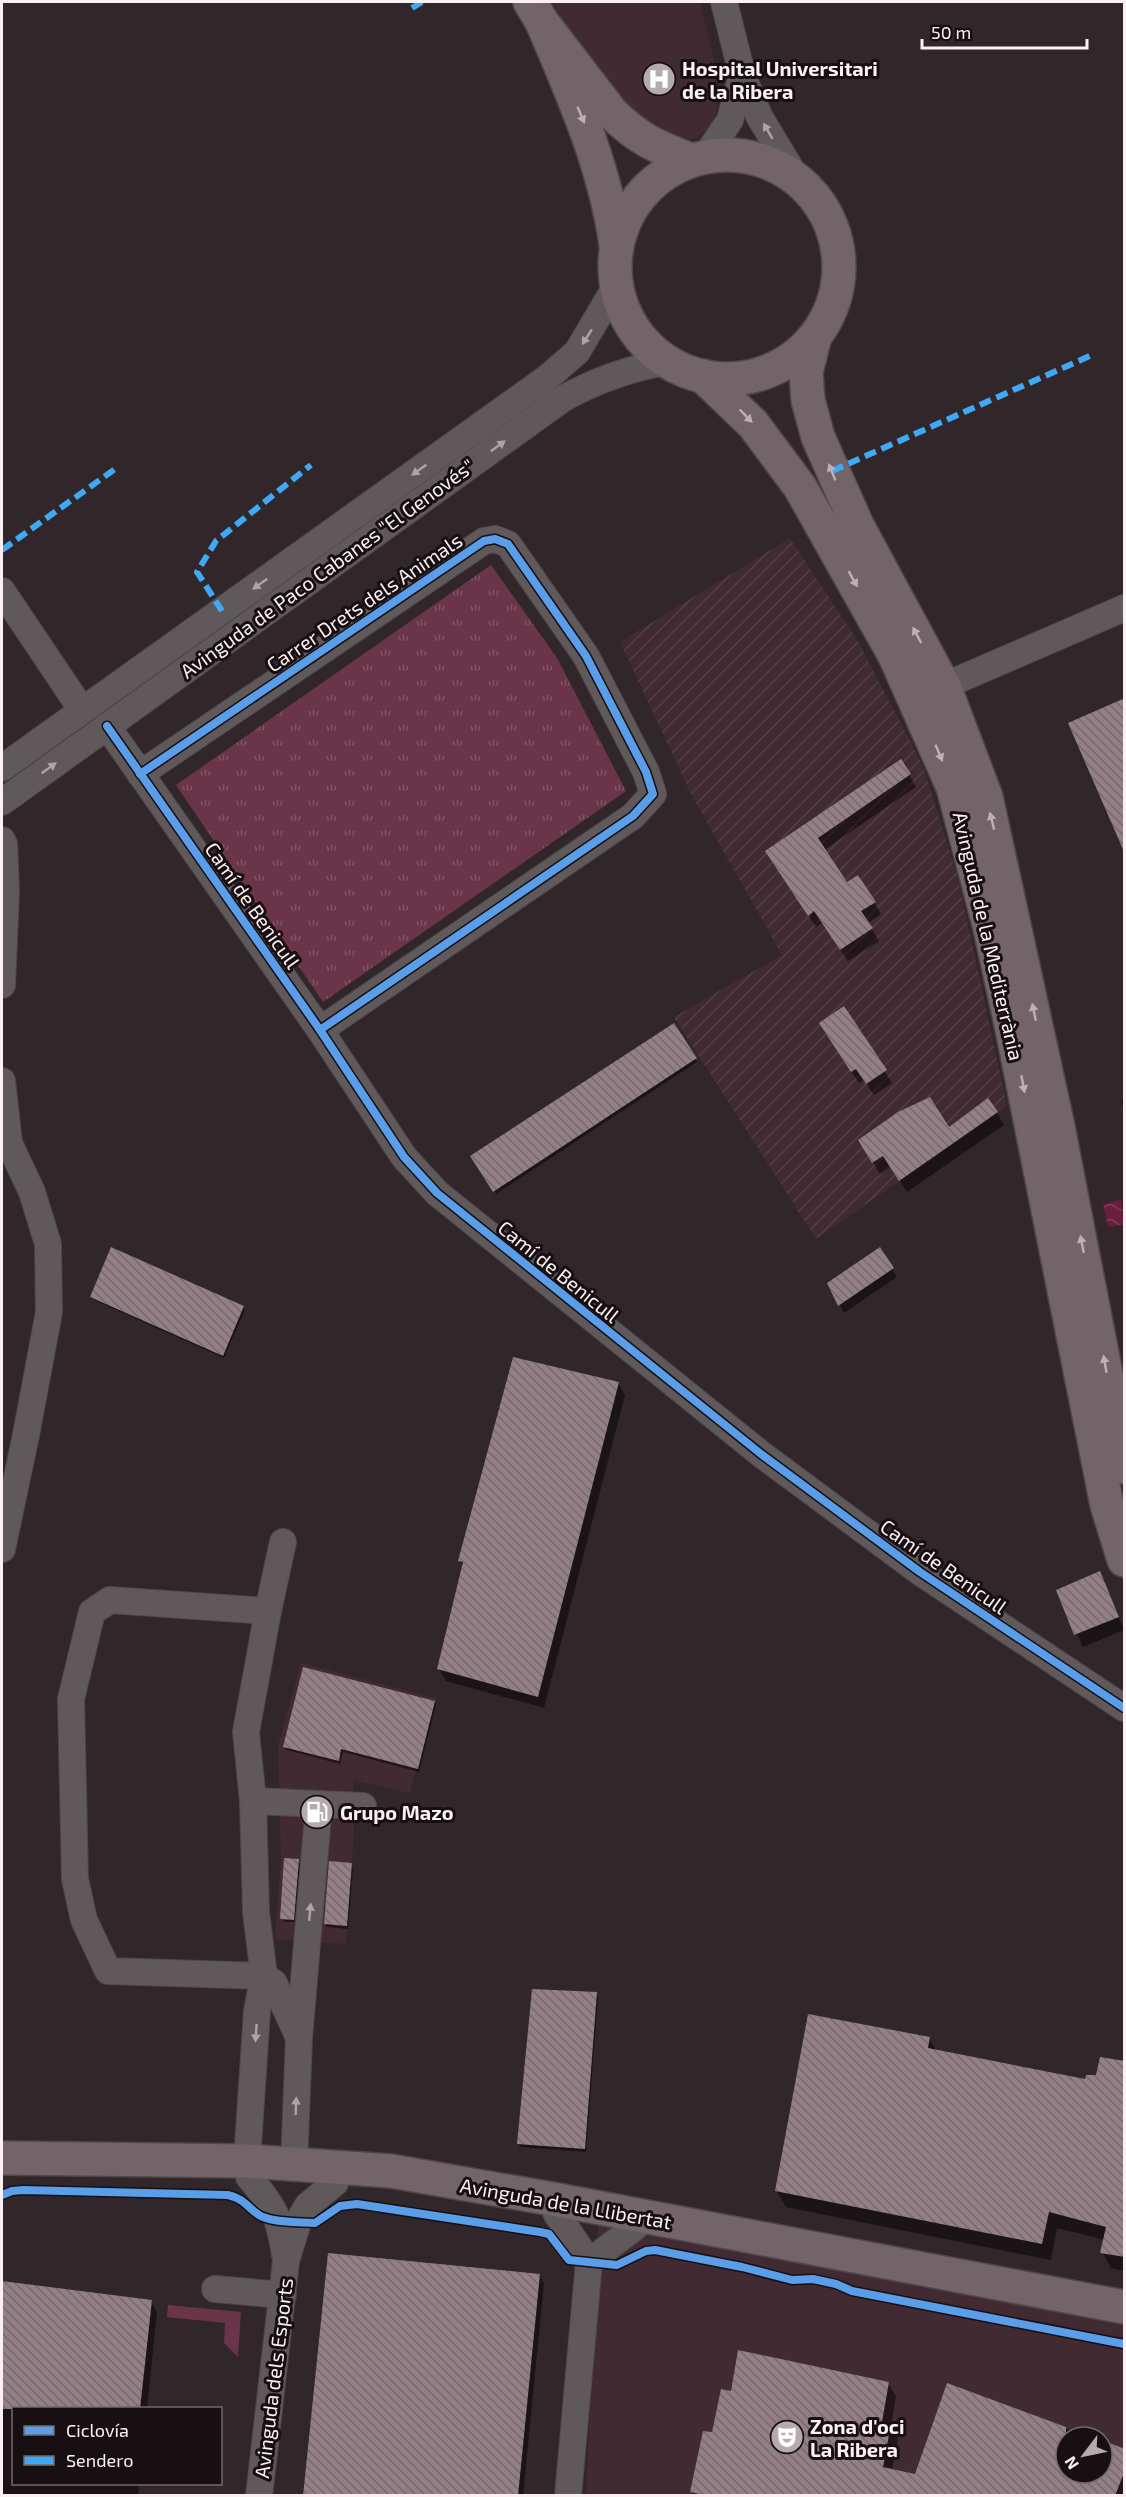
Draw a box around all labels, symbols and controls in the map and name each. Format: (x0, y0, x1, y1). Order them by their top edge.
scale bar (922, 12, 1087, 50)
text: 50 m (931, 21, 971, 43)
place label: Hospital Universitari de la Ribera (682, 56, 878, 103)
hospital icon: Hospital Universitari de la Ribera (641, 61, 677, 97)
one-way arrow (576, 107, 586, 125)
one-way arrow (763, 122, 773, 139)
one-way arrow (582, 329, 593, 345)
one-way arrow (738, 409, 752, 423)
one-way arrow (489, 440, 505, 452)
street label: Avinguda de Paco Cabanes "El Genovés" (175, 453, 479, 683)
one-way arrow (827, 462, 837, 480)
one-way arrow (411, 464, 427, 476)
street label: Carrer Drets dels Animals (262, 527, 466, 677)
one-way arrow (848, 570, 858, 587)
one-way arrow (252, 578, 268, 589)
one-way arrow (912, 626, 922, 643)
one-way arrow (934, 745, 944, 763)
one-way arrow (41, 763, 57, 774)
street label: Avinguda de la Mediterrània (949, 809, 1029, 1063)
one-way arrow (987, 812, 996, 830)
street label: Camí de Benicull (201, 837, 306, 973)
one-way arrow (1029, 1002, 1038, 1021)
one-way arrow (1019, 1075, 1028, 1094)
street label: Camí de Benicull (494, 1215, 624, 1327)
one-way arrow (1077, 1234, 1086, 1253)
one-way arrow (1100, 1355, 1109, 1374)
street label: Camí de Benicull (876, 1514, 1012, 1619)
fuel station icon: Grupo Mazo (299, 1794, 335, 1830)
place label: Grupo Mazo (340, 1800, 453, 1824)
one-way arrow (305, 1902, 314, 1921)
one-way arrow (251, 2024, 260, 2043)
one-way arrow (291, 2097, 301, 2116)
street label: Avinguda de la Llibertat (458, 2173, 674, 2233)
street label: Avinguda dels Esports (249, 2277, 297, 2479)
legend (12, 2407, 222, 2485)
place label: Zona d'oci La Ribera (810, 2414, 905, 2461)
text: Ciclovía (66, 2419, 129, 2441)
theatre icon: Zona d'oci La Ribera (769, 2419, 805, 2455)
north arrow (1054, 2425, 1114, 2485)
text: Sendero (66, 2449, 133, 2471)
text: N (1060, 2453, 1082, 2473)

